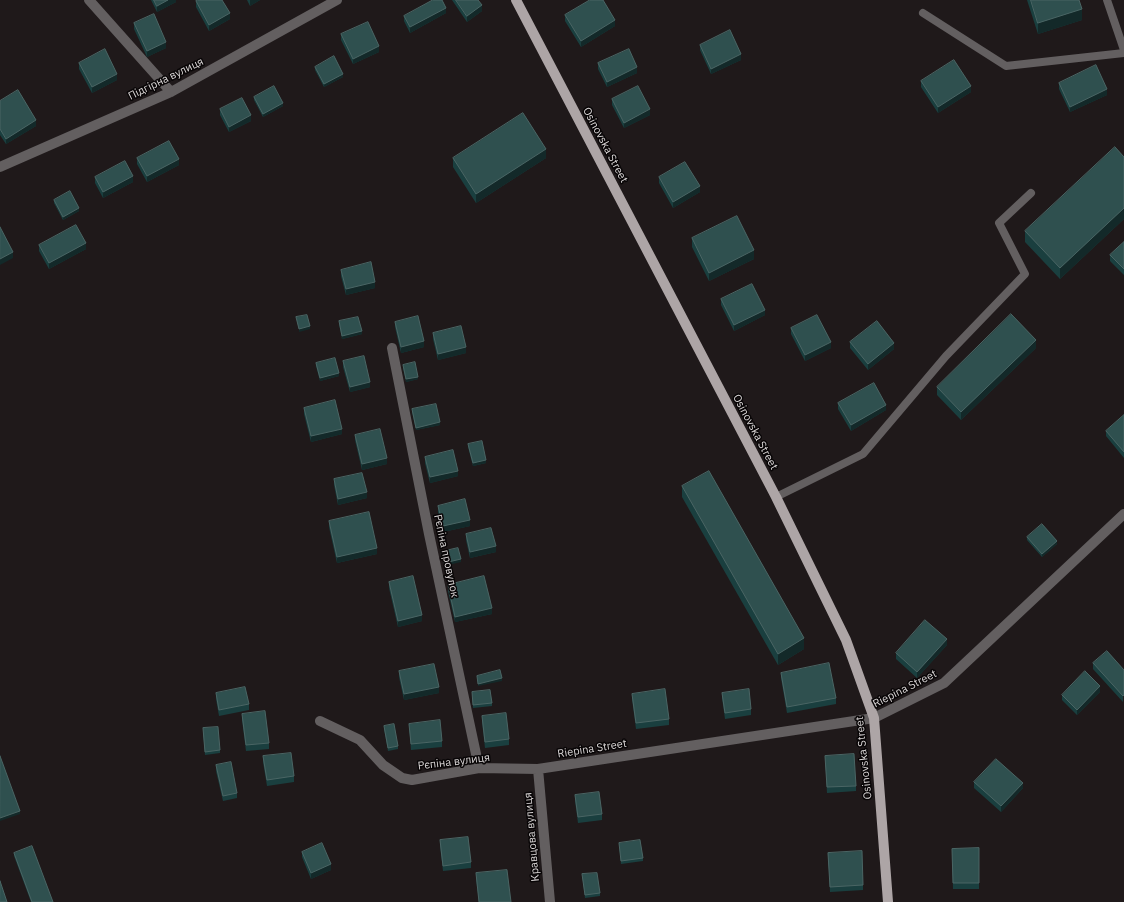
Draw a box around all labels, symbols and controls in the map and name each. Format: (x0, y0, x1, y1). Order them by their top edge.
street label: Підгірна вулиця (126, 55, 206, 103)
street label: Osinovska Street (580, 105, 630, 185)
street label: Osinovska Street (730, 392, 780, 472)
street label: Рєпіна провулок (431, 513, 461, 599)
street label: Riepina Street (871, 667, 939, 711)
street label: Osinovska Street (853, 716, 875, 800)
street label: Riepina Street (556, 737, 628, 761)
street label: Рєпіна вулиця (417, 751, 491, 773)
street label: Кравцова вулиця (522, 792, 542, 882)

